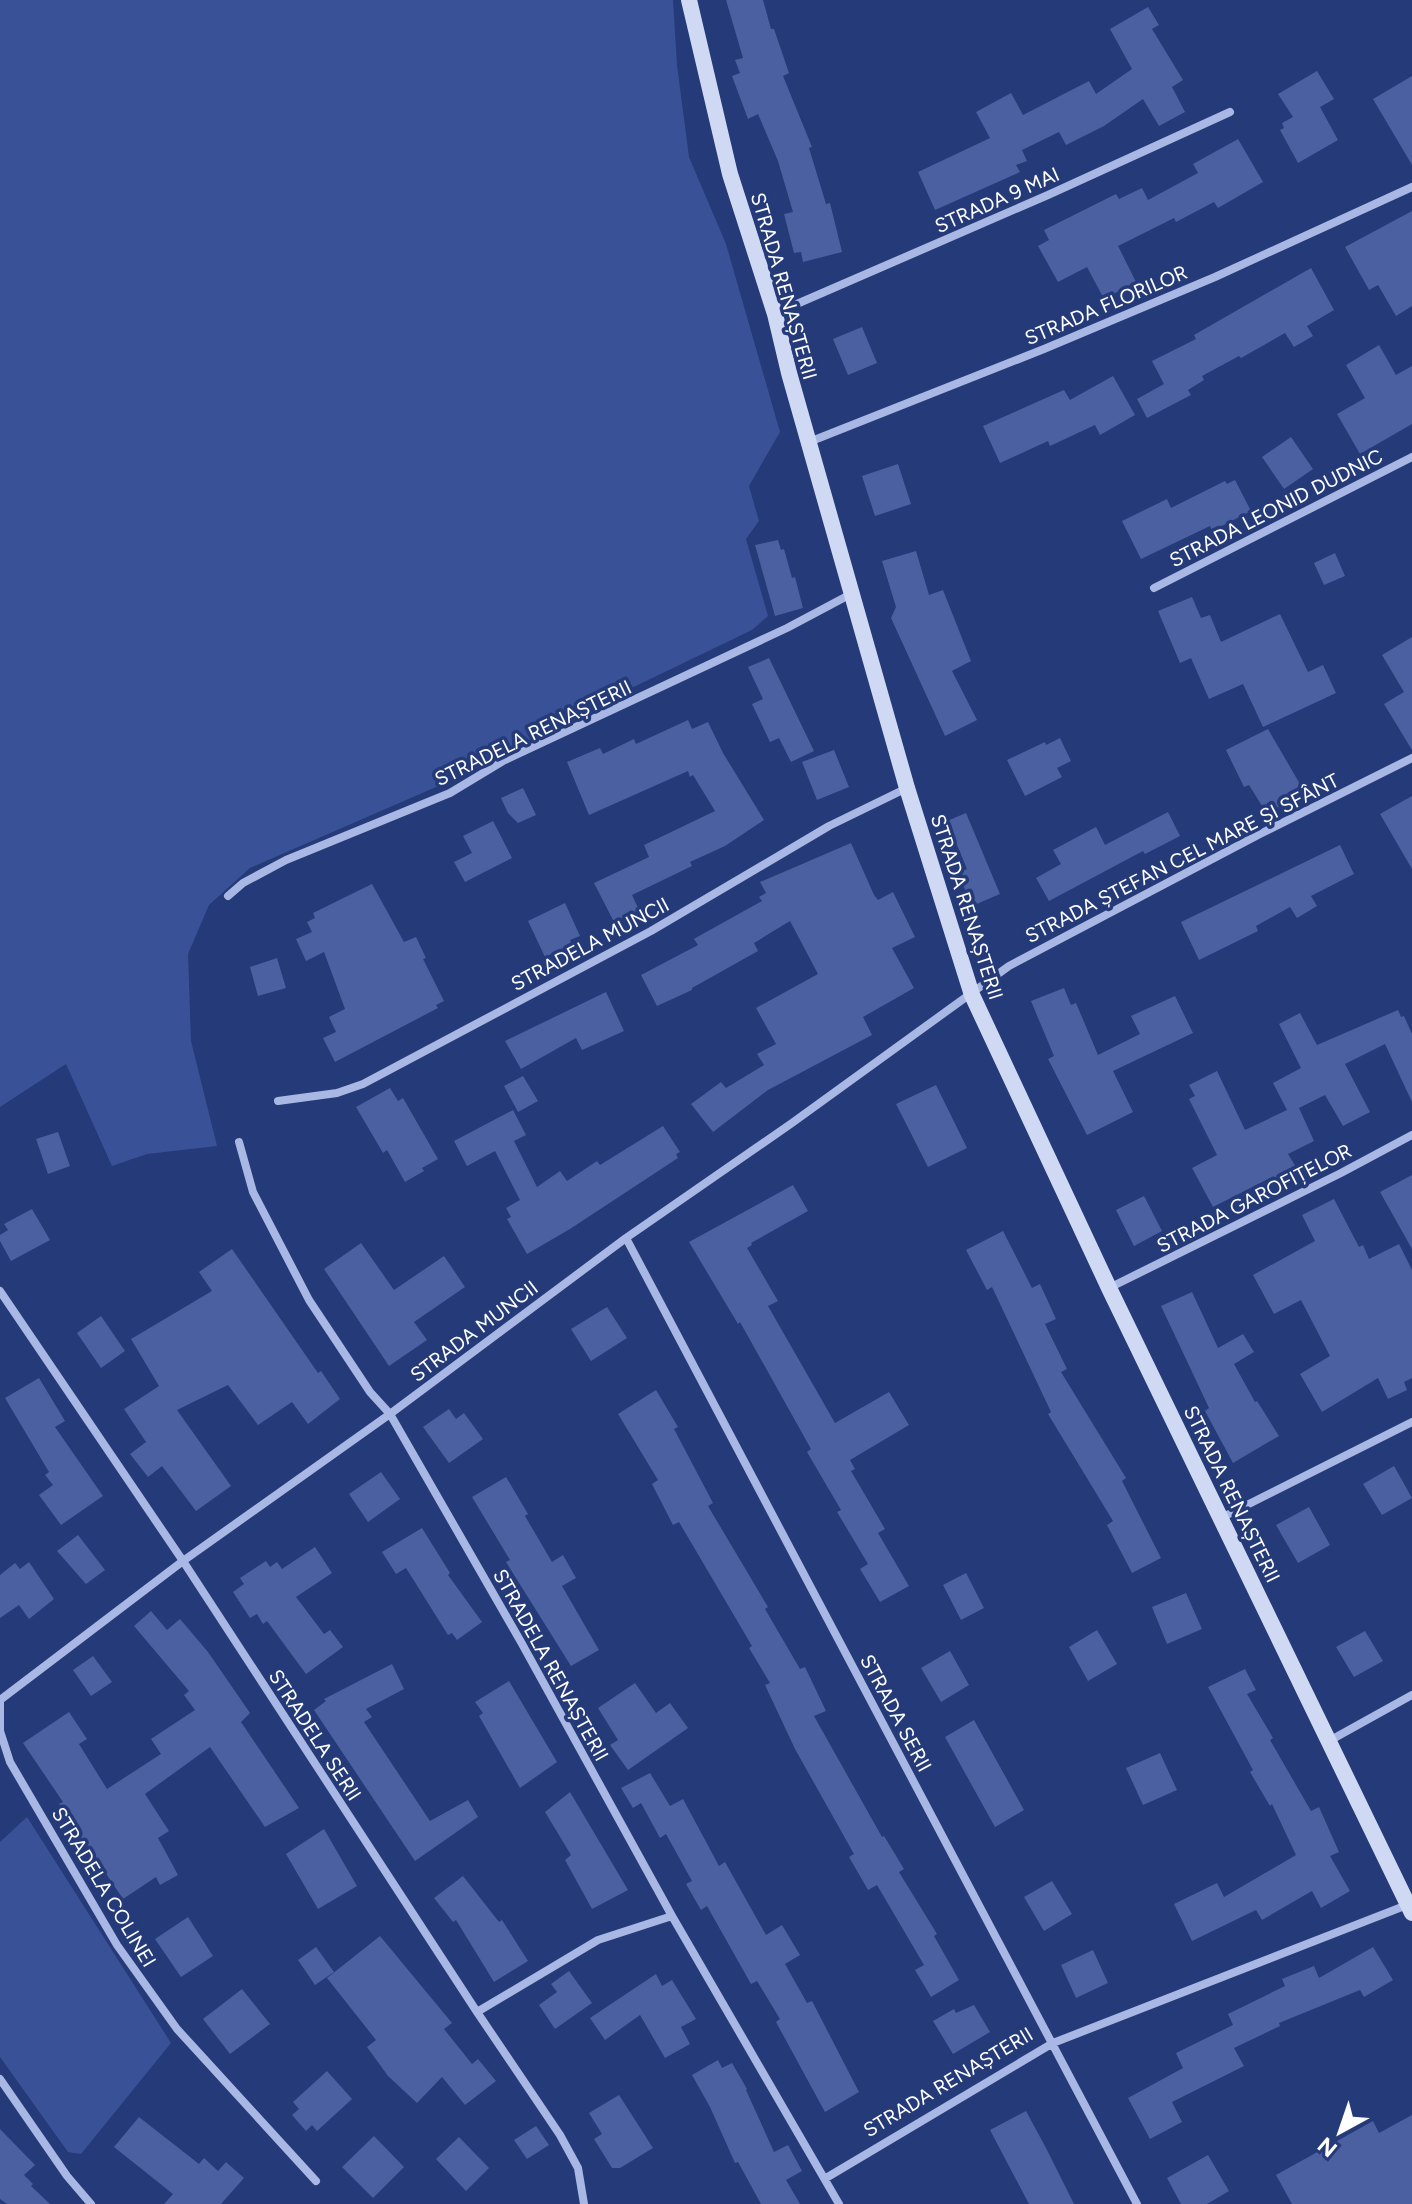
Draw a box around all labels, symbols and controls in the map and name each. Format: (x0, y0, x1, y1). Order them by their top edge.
street label: STRADA 9 MAI (931, 162, 1063, 238)
street label: STRADA RENAȘTERII (746, 190, 822, 382)
street label: STRADA FLORILOR (1021, 260, 1191, 350)
street label: STRADA LEONID DUDNIC (1165, 444, 1387, 572)
street label: STRADELA RENAȘTERII (431, 675, 635, 791)
street label: STRADA ȘTEFAN CEL MARE ȘI SFÂNT (1021, 768, 1343, 948)
street label: STRADA RENAȘTERII (926, 811, 1008, 1003)
street label: STRADELA MUNCII (507, 892, 673, 996)
street label: STRADA GAROFIȚELOR (1153, 1138, 1355, 1258)
street label: STRADA MUNCII (405, 1275, 543, 1387)
street label: STRADA RENAȘTERII (1179, 1402, 1285, 1586)
street label: STRADELA RENAȘTERII (488, 1565, 614, 1765)
street label: STRADA SERII (855, 1650, 937, 1776)
street label: STRADELA SERII (264, 1665, 366, 1805)
street label: STRADELA COLINEI (47, 1803, 161, 1971)
street label: STRADA RENAȘTERII (859, 2022, 1037, 2142)
north arrow (1300, 2092, 1380, 2172)
text: N (1312, 2131, 1343, 2163)

